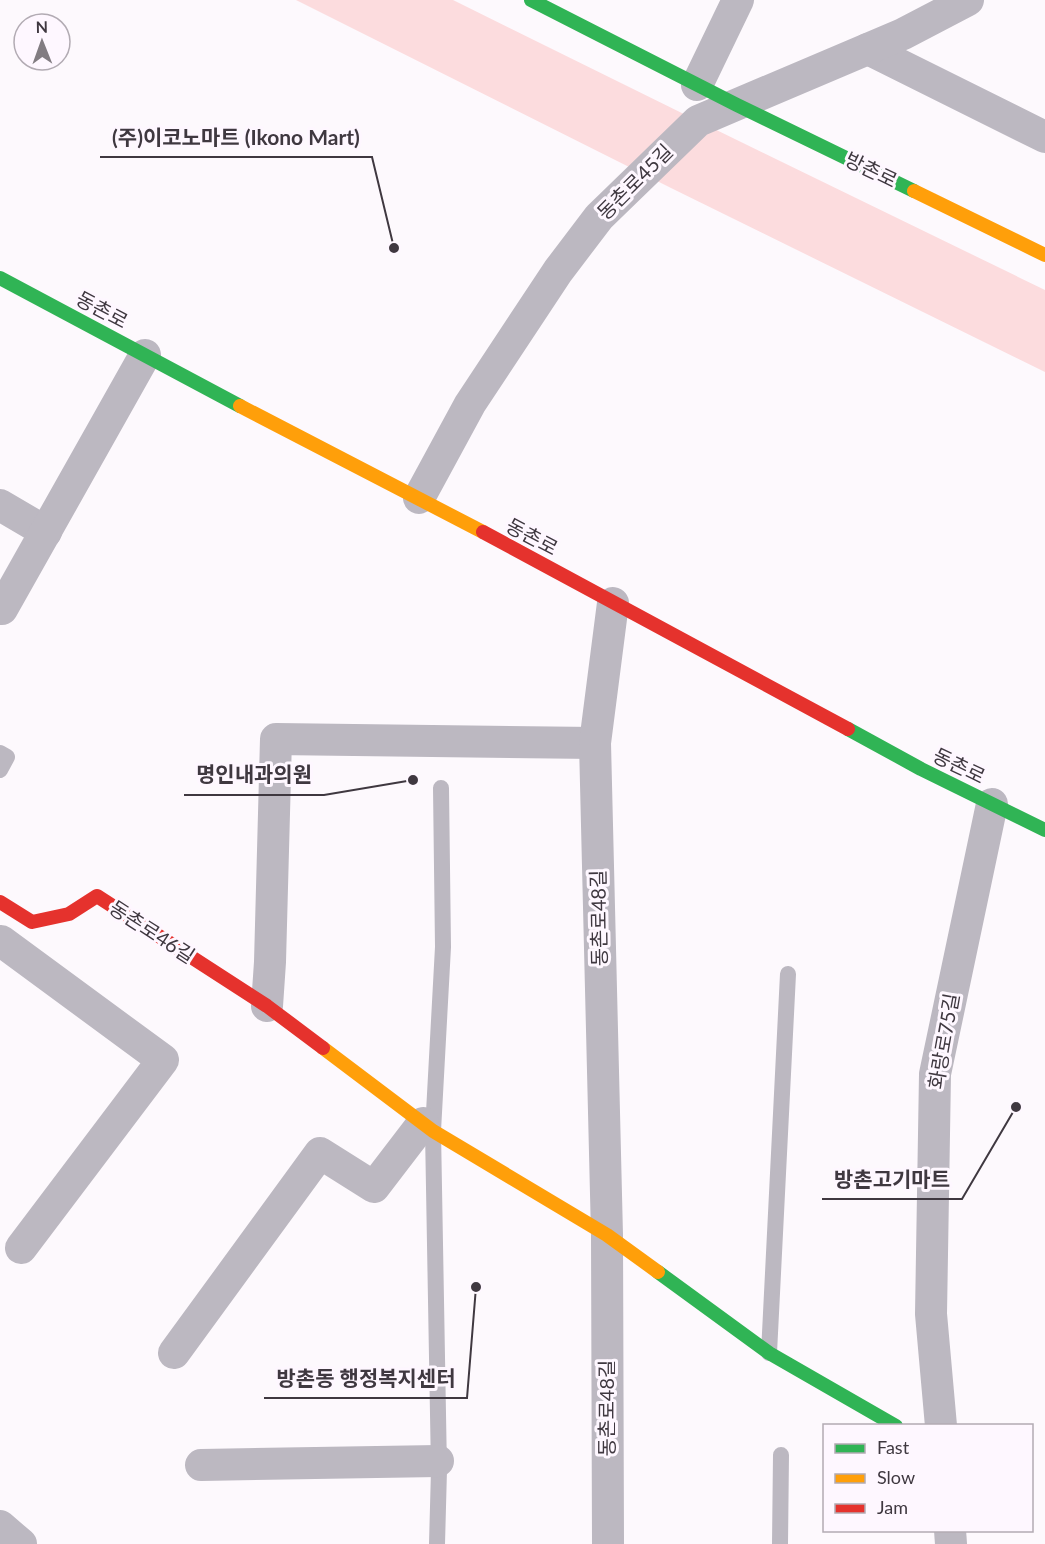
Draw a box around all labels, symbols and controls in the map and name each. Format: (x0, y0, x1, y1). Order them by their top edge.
north arrow (12, 12, 72, 72)
text: N (35, 17, 48, 36)
callout: (주)이코노마트 (Ikono Mart) (100, 118, 372, 157)
text: (주)이코노마트 (Ikono Mart) (112, 124, 360, 149)
street label: 동촌로45길 (592, 139, 677, 224)
street label: 방촌로 (841, 146, 902, 192)
street label: 동촌로 (72, 286, 132, 333)
street label: 동촌로 (502, 513, 562, 560)
street label: 동촌로 (929, 742, 990, 788)
callout: 명인내과의원 (184, 756, 324, 795)
text: 명인내과의원 (196, 761, 312, 786)
street label: 동촌로48길 (585, 869, 611, 967)
street label: 동촌로46길 (105, 895, 200, 968)
street label: 화랑로75길 (923, 991, 963, 1091)
callout: 방촌고기마트 (822, 1160, 962, 1199)
text: 방촌고기마트 (834, 1166, 950, 1191)
callout: 방촌동 행정복지센터 (264, 1359, 467, 1398)
street label: 동촌로48길 (594, 1360, 618, 1456)
text: 방촌동 행정복지센터 (277, 1365, 455, 1390)
legend (823, 1424, 1033, 1532)
text: Fast (877, 1436, 910, 1458)
text: Slow (877, 1466, 915, 1488)
text: Jam (877, 1496, 908, 1518)

